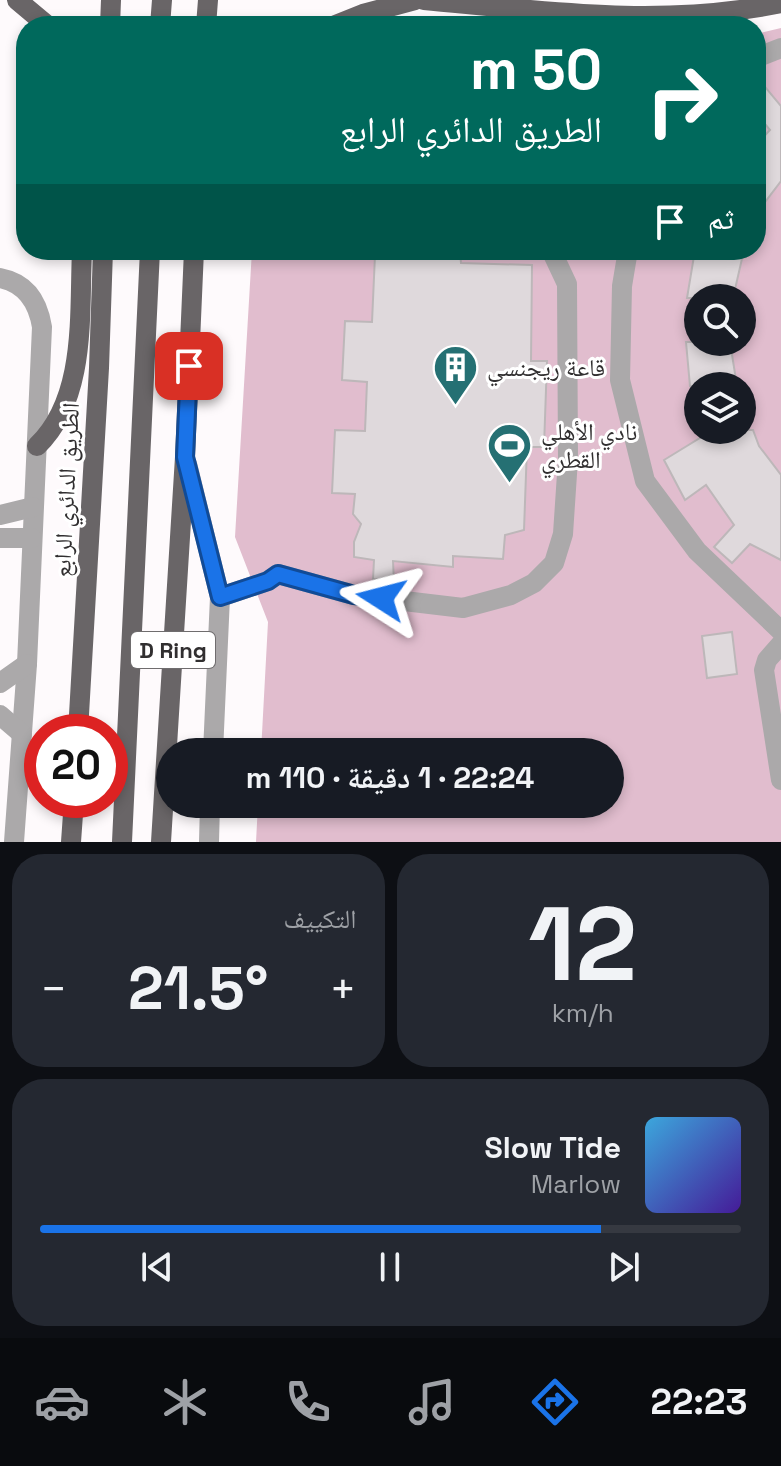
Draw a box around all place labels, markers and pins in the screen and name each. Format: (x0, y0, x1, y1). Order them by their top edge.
pin (155, 332, 223, 400)
building icon: قاعة ريجنسي (432, 343, 480, 406)
place label: قاعة ريجنسي (487, 352, 605, 387)
place label: نادي الأهلي القطري (541, 416, 637, 479)
sports icon: نادي الأهلي القطري (486, 421, 534, 484)

